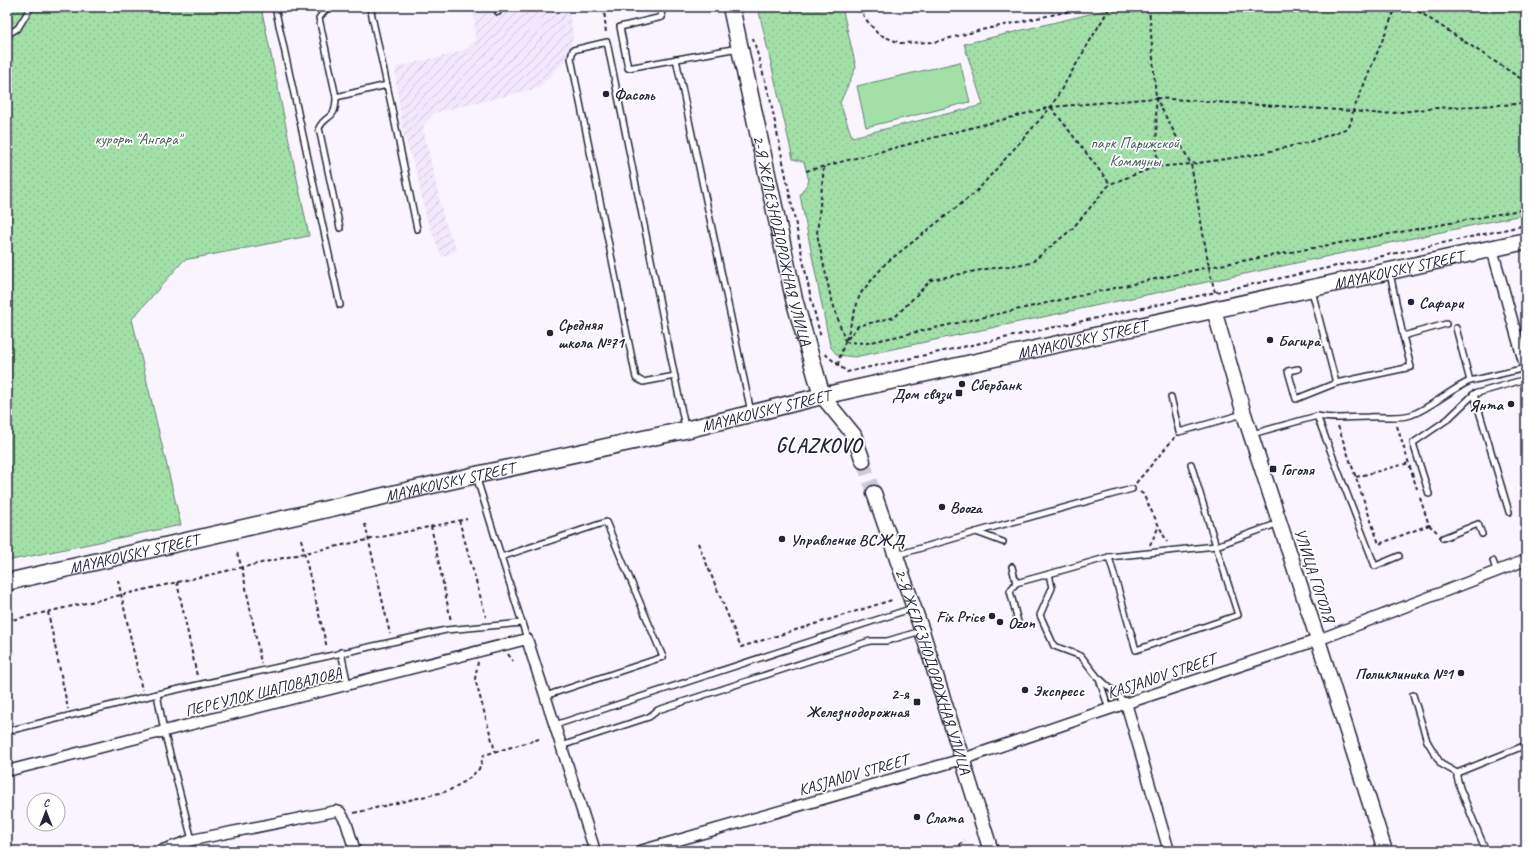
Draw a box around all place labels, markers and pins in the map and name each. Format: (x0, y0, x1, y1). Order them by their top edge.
place label: Фасоль (614, 85, 656, 105)
marker: Фасоль (601, 89, 611, 99)
place label: Сафари (1419, 293, 1465, 313)
marker: Сафари (1406, 297, 1416, 307)
place label: Средняя школа №71 (558, 315, 626, 353)
marker: Средняя школа №71 (545, 328, 555, 338)
place label: Багира (1278, 331, 1322, 351)
marker: Багира (1265, 335, 1275, 345)
place label: Сбербанк (970, 375, 1023, 395)
marker: Сбербанк (957, 379, 967, 389)
place label: Дом связи (892, 384, 953, 404)
marker: Дом связи (954, 388, 964, 398)
place label: Янта (1469, 395, 1505, 415)
marker: Янта (1506, 399, 1516, 409)
place label: Гоголя (1281, 460, 1316, 480)
marker: Гоголя (1268, 464, 1278, 474)
place label: Booza (950, 498, 983, 518)
marker: Booza (937, 502, 947, 512)
place label: Управление ВСЖД (790, 530, 906, 550)
marker: Управление ВСЖД (777, 534, 787, 544)
place label: Fix Price (936, 607, 986, 627)
marker: Fix Price (987, 611, 997, 621)
place label: Ozon (1008, 613, 1035, 633)
marker: Ozon (995, 617, 1005, 627)
place label: Поликлиника №1 (1355, 664, 1455, 684)
marker: Поликлиника №1 (1456, 668, 1466, 678)
place label: Экспресс (1033, 681, 1085, 701)
place label: 2-я Железнодорожная (806, 684, 910, 722)
marker: Экспресс (1020, 685, 1030, 695)
marker: 2-я Железнодорожная (912, 697, 922, 707)
place label: Слата (925, 808, 964, 828)
marker: Слата (912, 812, 922, 822)

